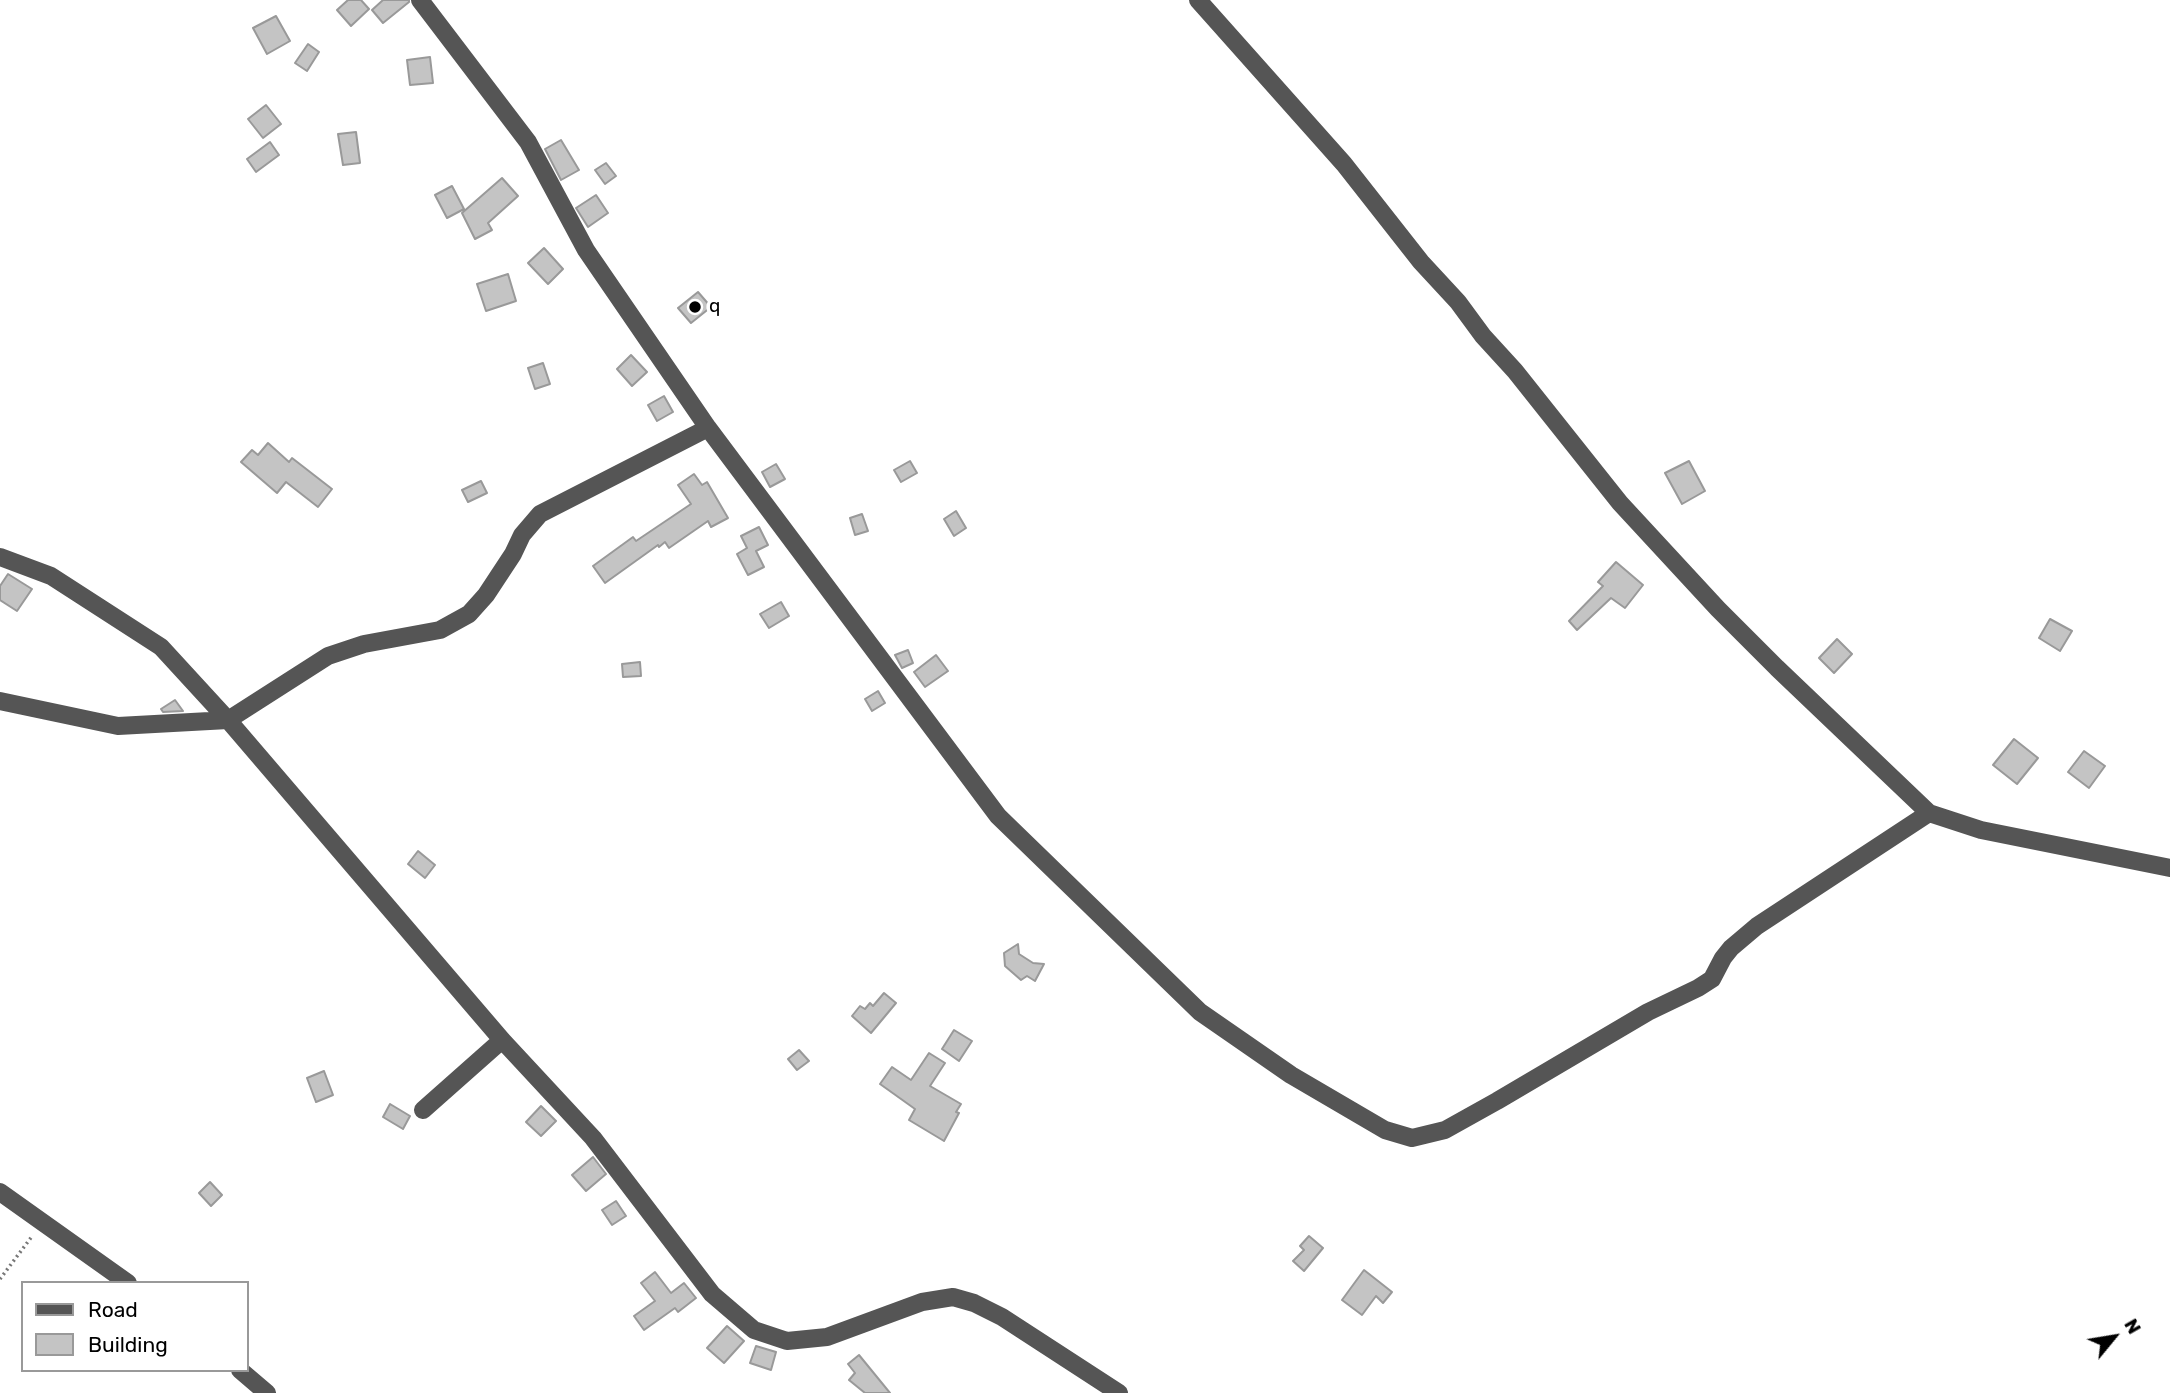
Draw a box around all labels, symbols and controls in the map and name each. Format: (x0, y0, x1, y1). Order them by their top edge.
place label: q (709, 296, 720, 318)
marker: q (687, 299, 703, 315)
legend (21, 1281, 248, 1372)
text: Road (88, 1297, 138, 1322)
north arrow (2079, 1302, 2149, 1372)
text: N (2119, 1315, 2146, 1338)
text: Building (88, 1332, 168, 1357)

